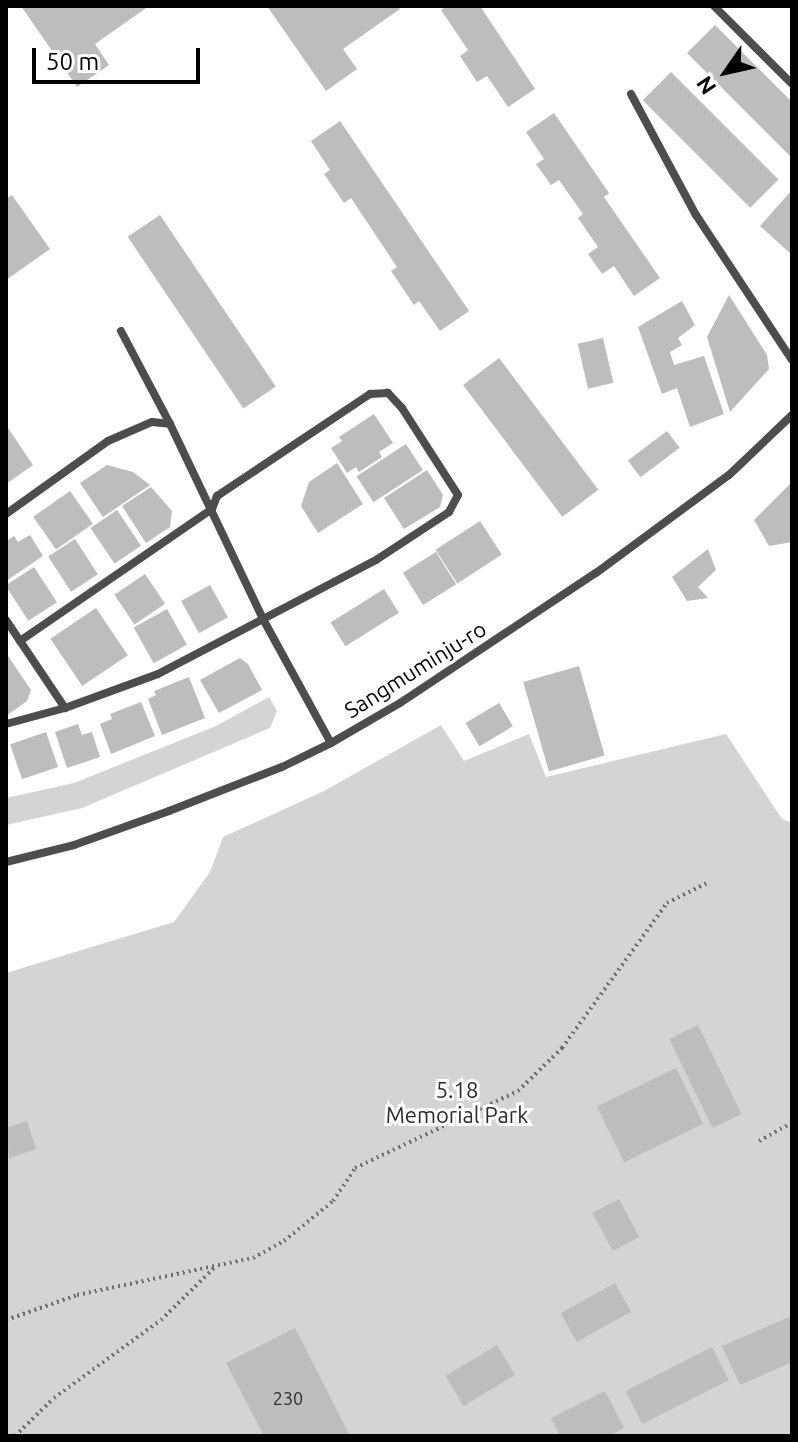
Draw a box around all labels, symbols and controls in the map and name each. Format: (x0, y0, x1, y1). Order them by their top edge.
scale bar (36, 32, 204, 82)
north arrow (686, 32, 766, 112)
text: 50 m (46, 48, 99, 75)
text: N (691, 72, 721, 100)
street label: Sangmuminju-ro (339, 615, 491, 723)
park label: 5.18 Memorial Park (386, 1076, 528, 1128)
house number: 230 (273, 1387, 303, 1409)

